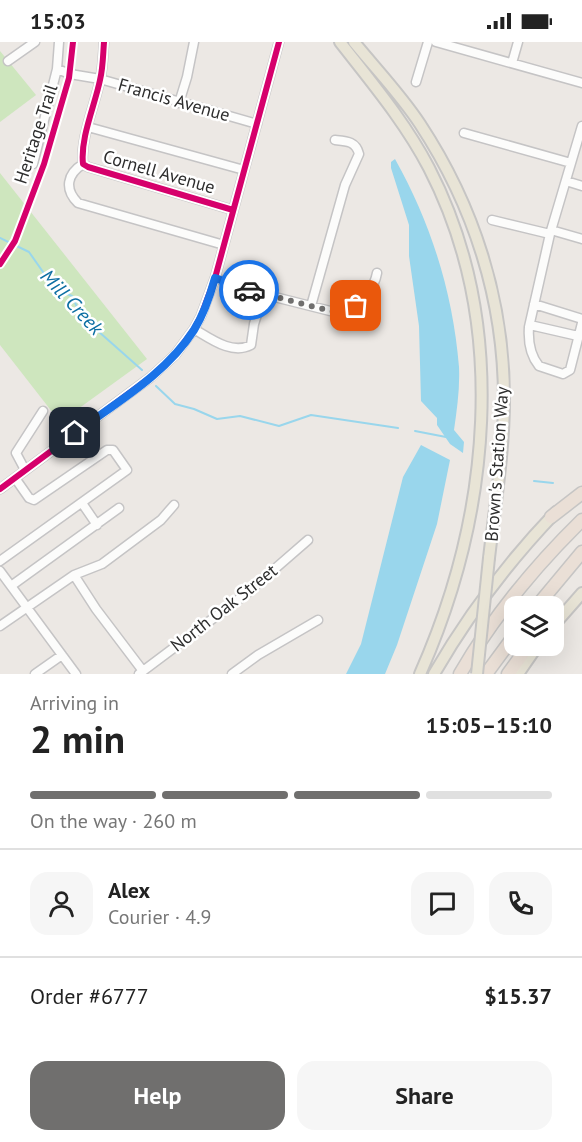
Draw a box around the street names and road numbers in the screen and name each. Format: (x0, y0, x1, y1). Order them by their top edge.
street label: Francis Avenue (116, 73, 233, 126)
street label: Heritage Trail (9, 80, 63, 187)
street label: Cornell Avenue (101, 145, 218, 198)
street label: Brown's Station Way (480, 385, 513, 542)
street label: North Oak Street (166, 559, 282, 656)

